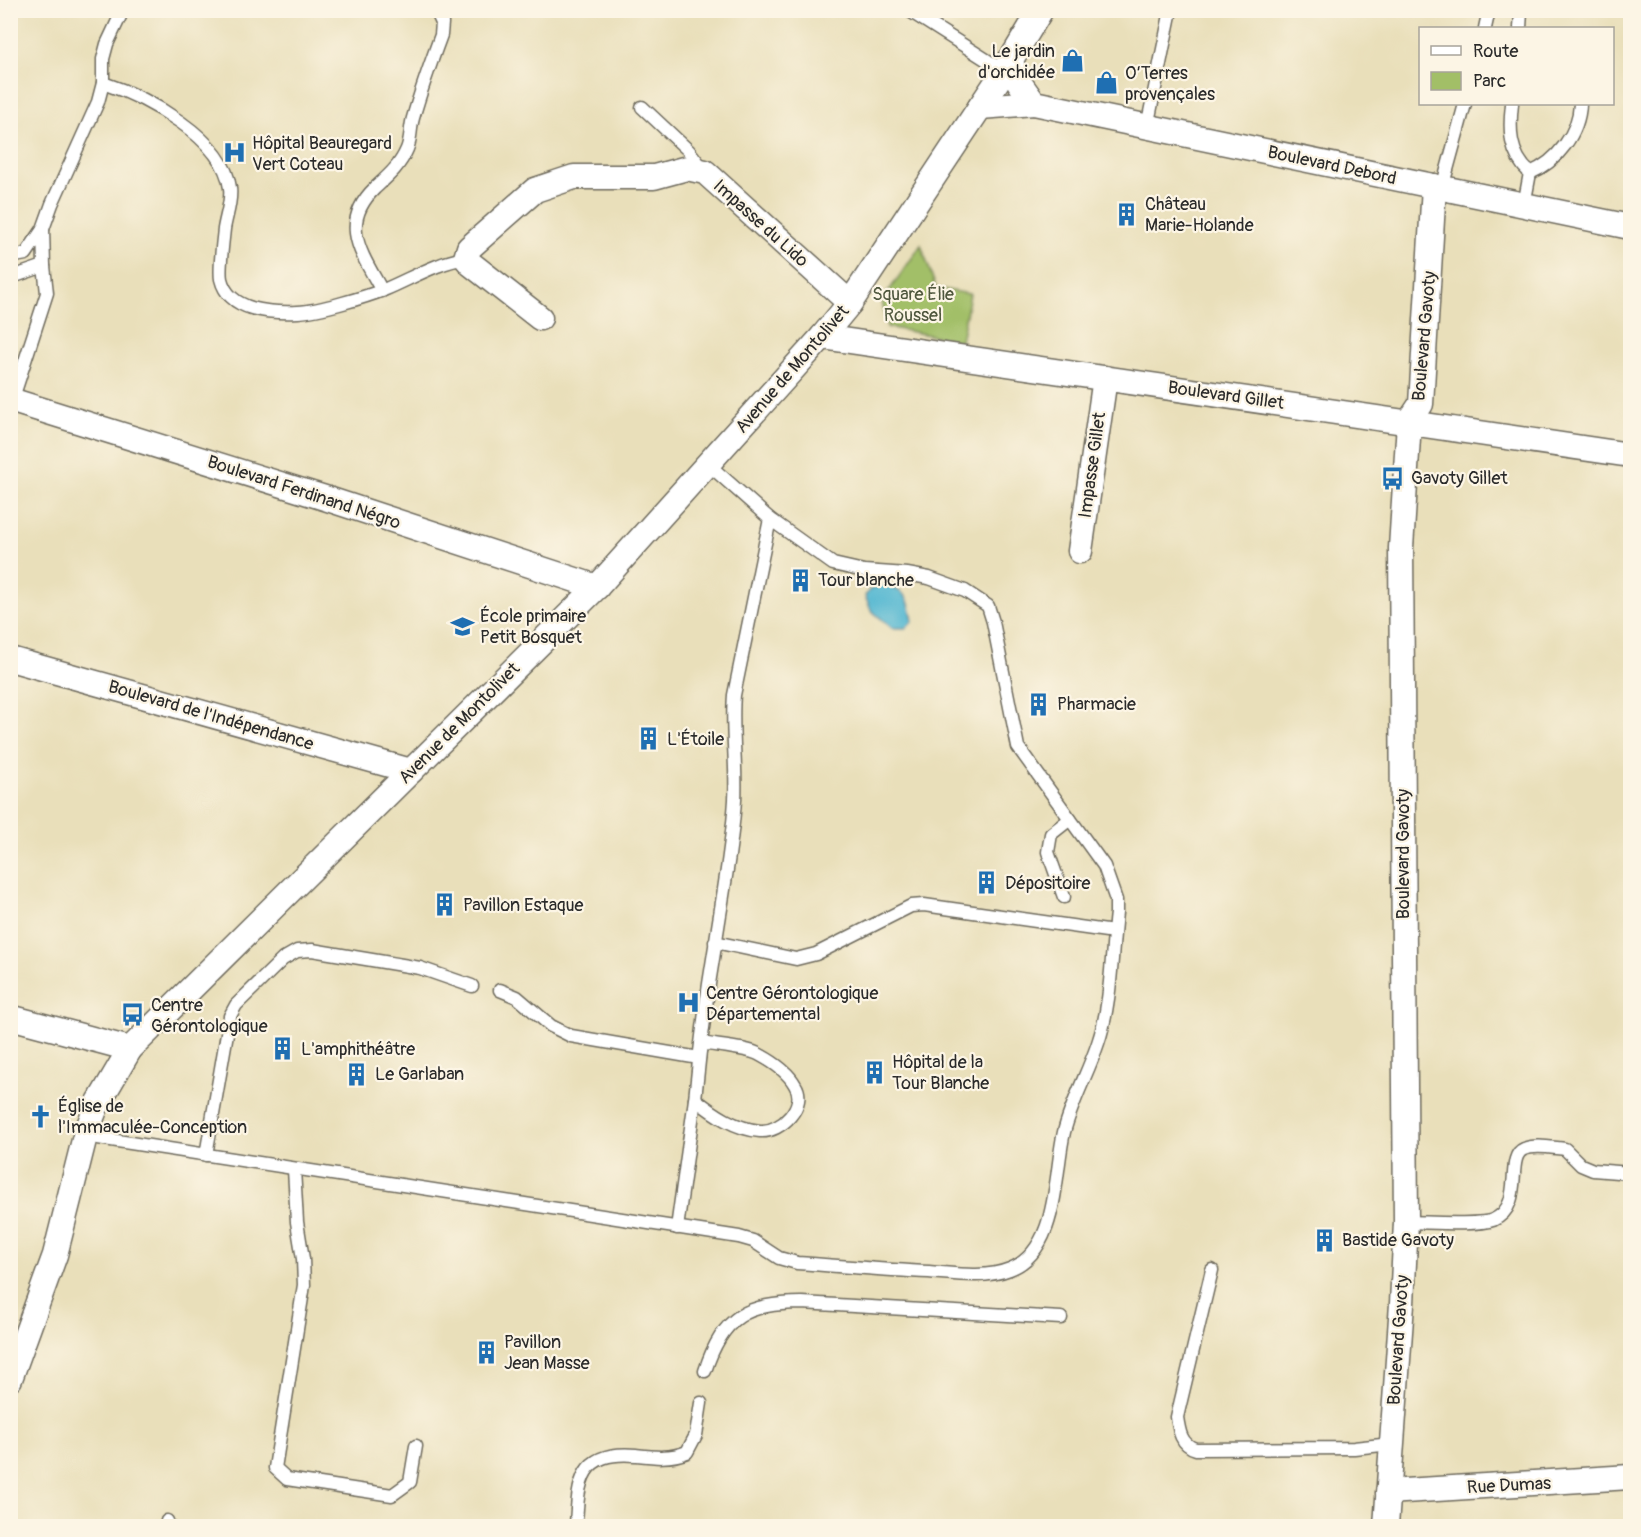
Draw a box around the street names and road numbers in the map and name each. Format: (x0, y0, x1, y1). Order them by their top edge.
street label: Boulevard Debord (1265, 141, 1398, 190)
street label: Impasse du Lido (708, 175, 813, 272)
street label: Boulevard Gavoty (1407, 270, 1442, 402)
street label: Avenue de Montolivet (730, 300, 855, 438)
street label: Boulevard Gillet (1166, 376, 1286, 415)
street label: Impasse Gillet (1074, 410, 1111, 519)
street label: Boulevard Ferdinand Négro (204, 450, 404, 535)
street label: Avenue de Montolivet (394, 657, 526, 789)
street label: Boulevard de l'Indépendance (105, 675, 316, 756)
street label: Boulevard Gavoty (1392, 789, 1415, 919)
street label: Boulevard Gavoty (1382, 1274, 1415, 1406)
street label: Rue Dumas (1466, 1472, 1552, 1499)

